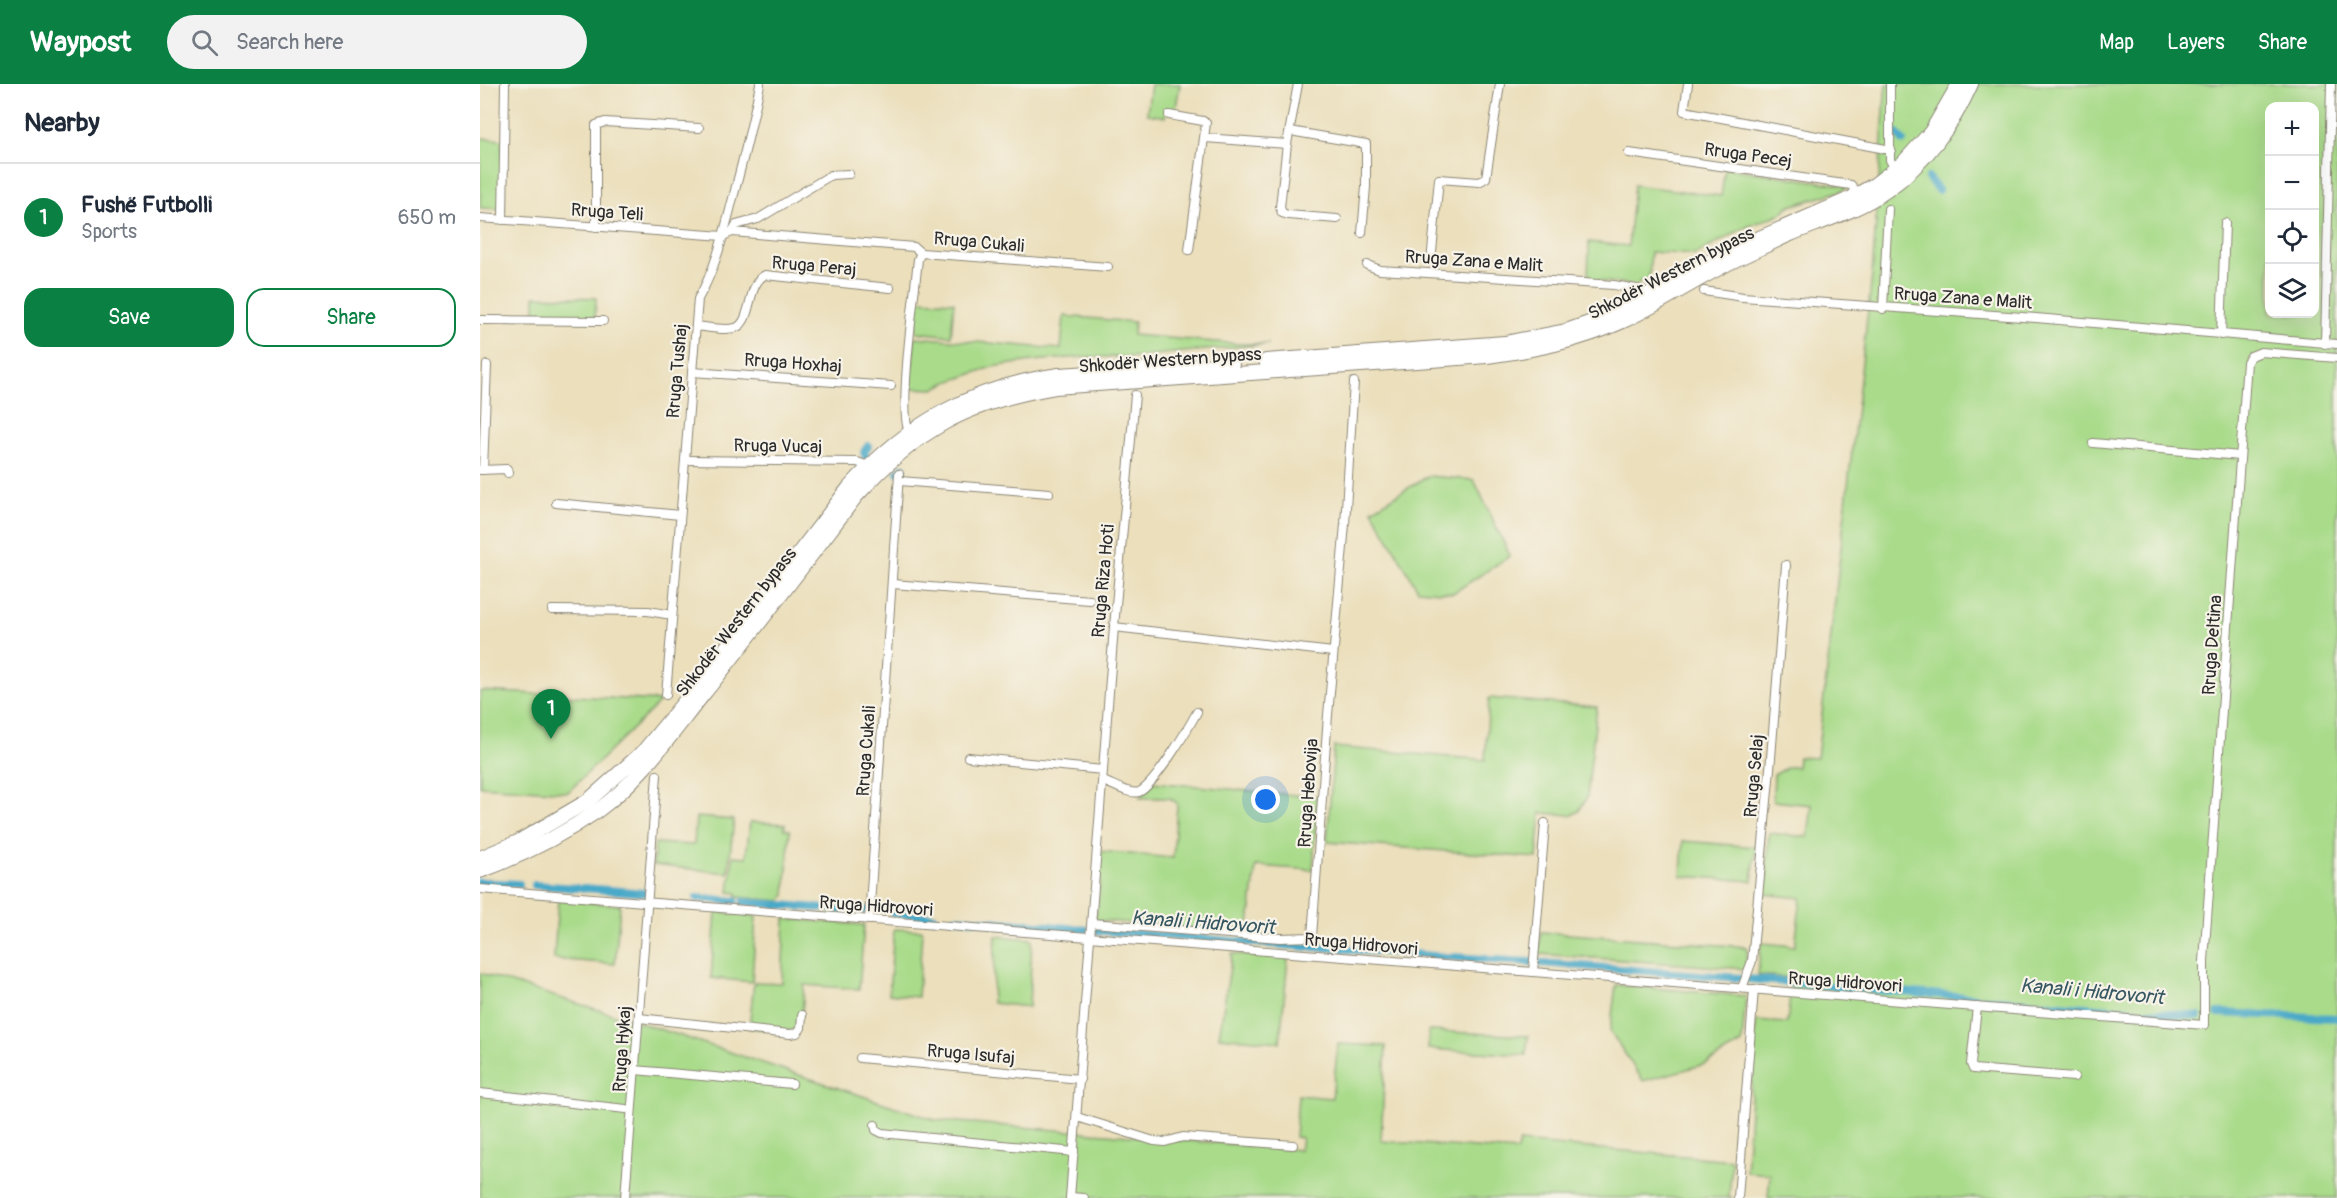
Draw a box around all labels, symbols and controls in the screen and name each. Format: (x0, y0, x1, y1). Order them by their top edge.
search box (167, 15, 587, 69)
text: Waypost (30, 25, 131, 60)
icon: search (188, 26, 221, 59)
text: Search here (236, 28, 343, 56)
text: Map (2099, 29, 2134, 56)
text: Layers (2167, 29, 2225, 56)
text: Share (2258, 29, 2307, 56)
map controls (2265, 102, 2319, 318)
button: + (2265, 102, 2319, 156)
text: Nearby (24, 107, 100, 139)
street label: Rruga Pecej (1703, 138, 1793, 173)
button: − (2265, 156, 2319, 210)
text: Fushë Futbolli (81, 191, 212, 219)
street label: Rruga Teli (570, 198, 644, 226)
text: 1 (40, 205, 47, 230)
text: 650 m (398, 205, 456, 230)
button: locate (2265, 210, 2319, 264)
text: Sports (81, 219, 137, 244)
street label: Shkodër Western bypass (1584, 222, 1758, 325)
street label: Rruga Cukali (933, 227, 1025, 258)
street label: Rruga Zana e Malit (1404, 245, 1545, 278)
street label: Rruga Peraj (771, 251, 857, 282)
button: layers (2265, 264, 2319, 318)
street label: Rruga Zana e Malit (1893, 282, 2034, 315)
button: Save (24, 288, 234, 347)
button: Share (246, 288, 456, 347)
street label: Rruga Tushaj (662, 323, 693, 419)
street label: Shkodër Western bypass (1078, 343, 1262, 378)
street label: Rruga Hoxhaj (743, 349, 843, 378)
street label: Rruga Vucaj (733, 434, 823, 459)
street label: Rruga Riza Hoti (1087, 523, 1120, 639)
street label: Shkodër Western bypass (671, 543, 802, 702)
street label: Rruga Deltina (2198, 594, 2227, 696)
pin: 1 (532, 690, 570, 739)
street label: Rruga Cukali (852, 705, 881, 797)
street label: Rruga Selaj (1739, 733, 1770, 819)
street label: Rruga Hebovija (1293, 738, 1324, 848)
your location (1251, 785, 1280, 814)
street label: Rruga Hidrovori (818, 891, 934, 922)
water label: Kanali i Hidrovorit (1130, 905, 1278, 940)
street label: Rruga Hidrovori (1303, 928, 1419, 961)
street label: Rruga Hidrovori (1787, 967, 1903, 998)
water label: Kanali i Hidrovorit (2019, 973, 2167, 1010)
street label: Rruga Hykaj (608, 1005, 637, 1093)
street label: Rruga Isufaj (926, 1039, 1016, 1070)

